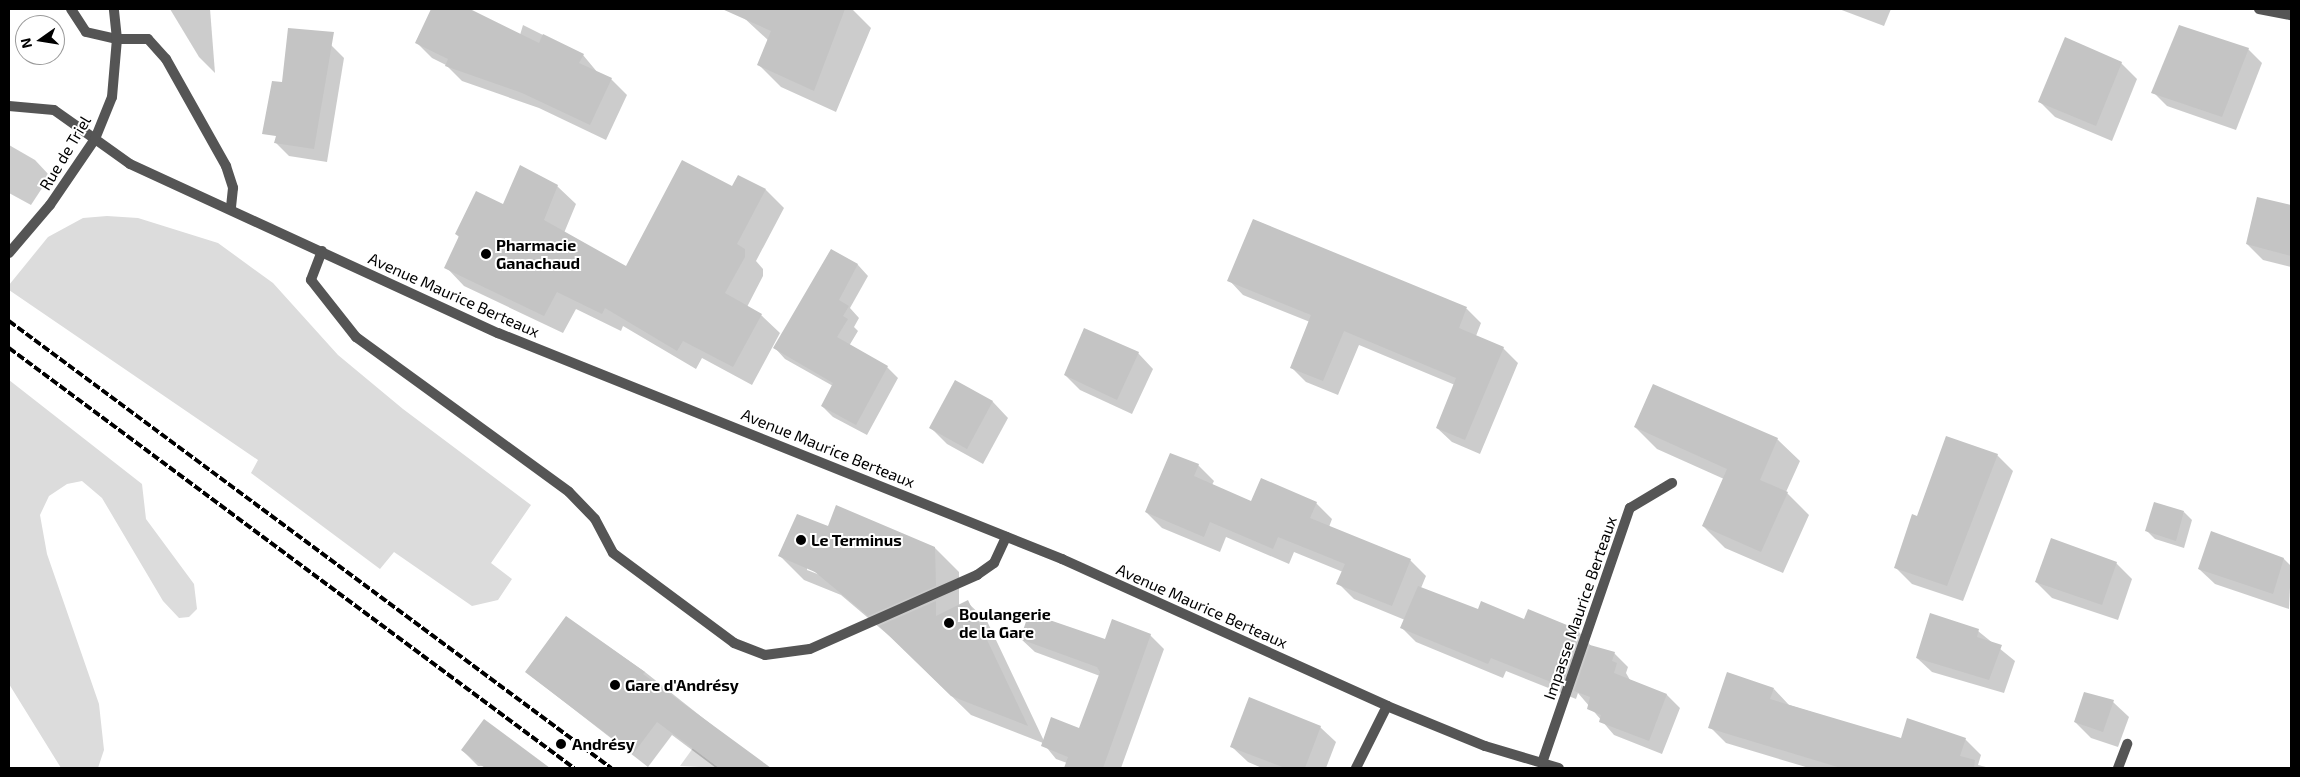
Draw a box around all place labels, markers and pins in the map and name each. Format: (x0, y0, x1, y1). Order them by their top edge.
place label: Pharmacie Ganachaud (496, 235, 580, 273)
marker: Pharmacie Ganachaud (480, 248, 492, 260)
place label: Le Terminus (811, 530, 902, 550)
marker: Le Terminus (795, 534, 807, 546)
place label: Boulangerie de la Gare (959, 604, 1051, 642)
marker: Boulangerie de la Gare (943, 617, 955, 629)
place label: Gare d'Andrésy (625, 675, 739, 695)
marker: Gare d'Andrésy (609, 679, 621, 691)
place label: Andrésy (572, 734, 635, 754)
marker: Andrésy (554, 737, 568, 751)

